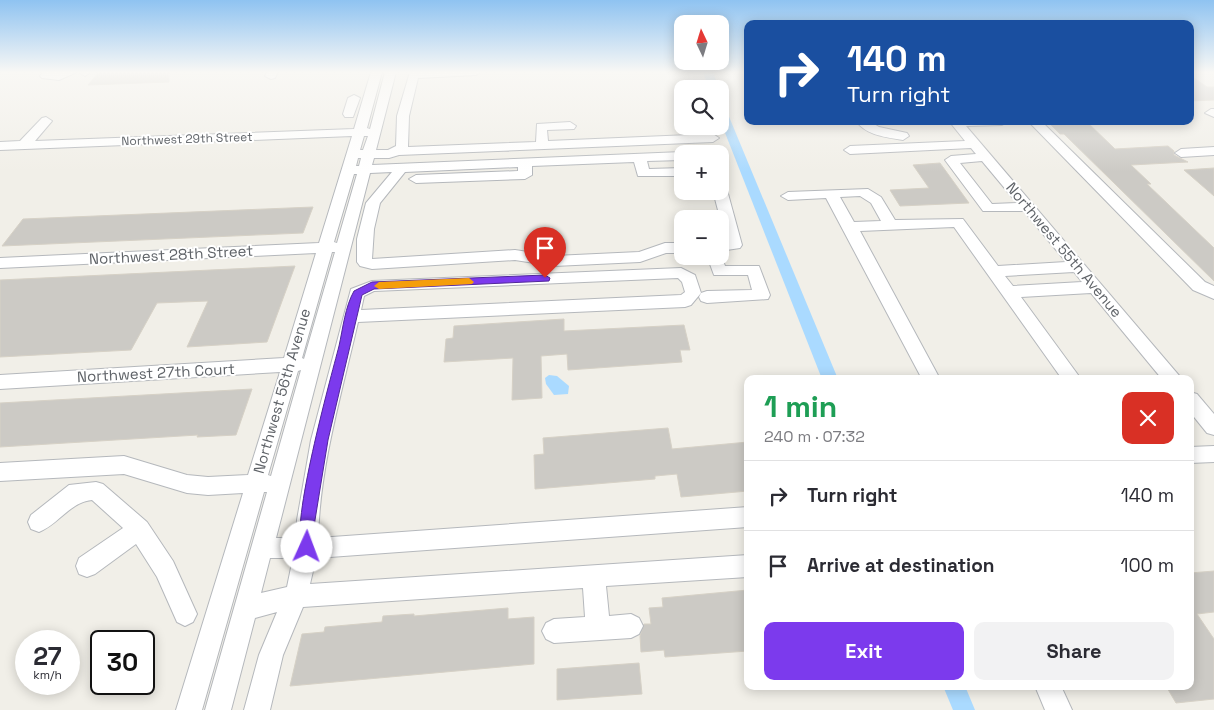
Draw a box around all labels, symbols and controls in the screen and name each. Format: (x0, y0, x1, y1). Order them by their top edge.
north arrow (674, 15, 729, 70)
map controls (674, 15, 729, 265)
text: 140 m (847, 37, 947, 81)
icon: right (764, 40, 829, 105)
button: search (674, 80, 729, 135)
text: Turn right (847, 80, 950, 108)
street label: Northwest 29th Street (121, 129, 253, 149)
button: + (674, 145, 729, 200)
street label: Northwest 55th Avenue (1002, 178, 1127, 321)
button: − (674, 210, 729, 265)
pin (524, 227, 566, 278)
icon: arrive (531, 234, 559, 262)
street label: Northwest 28th Street (88, 241, 254, 268)
street label: Northwest 56th Avenue (249, 306, 314, 476)
street label: Northwest 27th Court (77, 359, 236, 386)
text: 1 min (764, 387, 837, 426)
button: close (1122, 392, 1174, 444)
text: 240 m · 07:32 (764, 426, 865, 447)
icon: right (764, 482, 792, 510)
text: Turn right (807, 483, 897, 508)
text: 140 m (1121, 483, 1174, 508)
position arrow (280, 520, 332, 572)
icon: arrive (764, 552, 792, 580)
text: Arrive at destination (807, 553, 995, 578)
text: 100 m (1120, 553, 1174, 578)
button: Exit (764, 622, 964, 680)
button: Share (974, 622, 1174, 680)
speed limit sign: 30 (90, 630, 155, 695)
text: 27 (33, 640, 62, 672)
text: km/h (33, 667, 62, 683)

